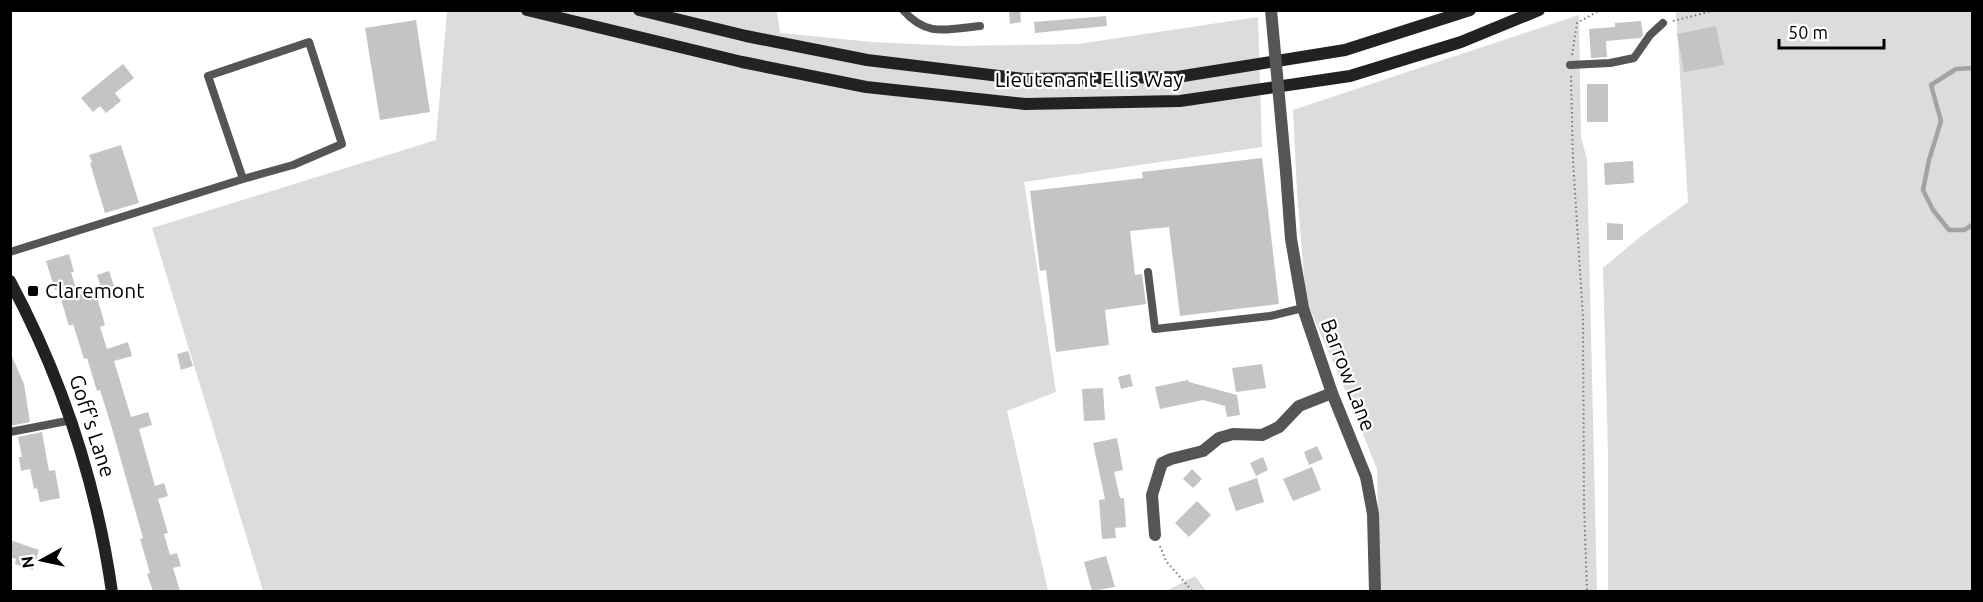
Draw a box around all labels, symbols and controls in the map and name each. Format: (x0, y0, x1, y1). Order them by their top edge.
scale bar (1779, 12, 1884, 50)
text: 50 m (1788, 22, 1828, 42)
street label: Lieutenant Ellis Way (995, 67, 1183, 91)
place label: Claremont (45, 278, 144, 302)
marker: Claremont (26, 284, 40, 298)
street label: Barrow Lane (1317, 315, 1381, 434)
street label: Goff's Lane (65, 371, 121, 480)
north arrow (12, 530, 72, 590)
text: N (17, 555, 37, 569)

